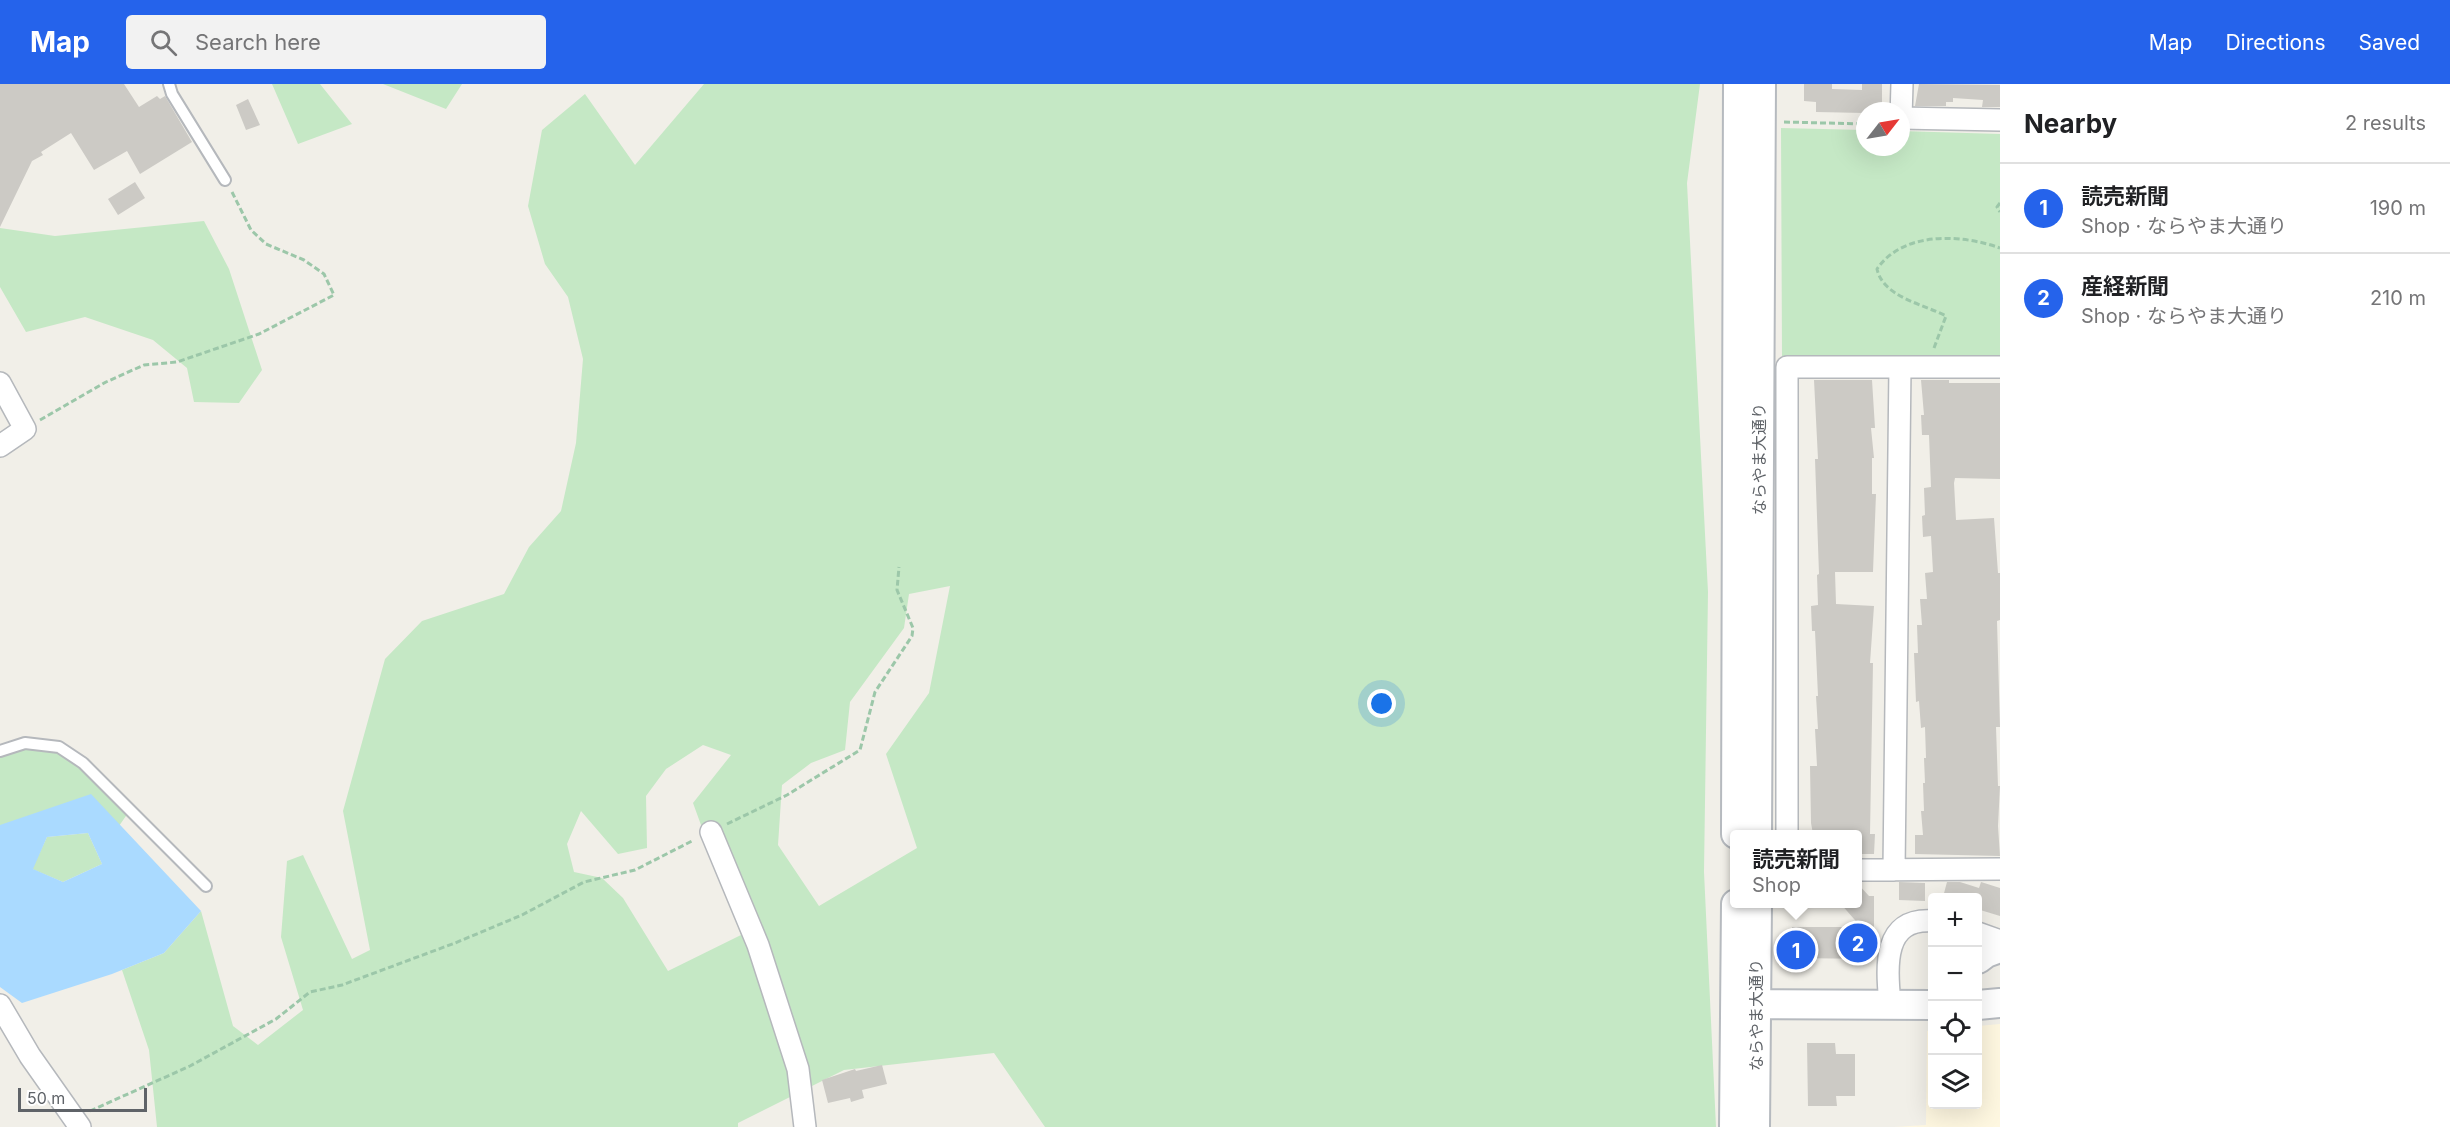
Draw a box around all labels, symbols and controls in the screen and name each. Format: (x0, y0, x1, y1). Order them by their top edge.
search box (126, 15, 546, 69)
text: Map (30, 25, 90, 59)
icon: search (147, 26, 180, 59)
text: Search here (195, 29, 321, 55)
text: Map (2149, 30, 2192, 55)
text: Directions (2225, 30, 2326, 55)
text: Saved (2359, 30, 2420, 55)
north arrow (1856, 102, 1910, 156)
text: Nearby (2024, 108, 2117, 139)
text: 2 results (2345, 111, 2426, 135)
text: 読売新聞 (2081, 183, 2169, 209)
text: 1 (2039, 196, 2048, 220)
text: 190 m (2370, 196, 2426, 220)
text: Shop · ならやま大通り (2081, 214, 2287, 238)
text: 産経新聞 (2081, 273, 2169, 299)
text: 2 (2037, 286, 2050, 310)
text: 210 m (2370, 286, 2426, 310)
text: Shop · ならやま大通り (2081, 304, 2287, 328)
street label: ならやま大通り (1749, 403, 1769, 515)
your location (1367, 689, 1396, 718)
popup (1730, 830, 1862, 908)
text: 読売新聞 (1752, 846, 1840, 872)
text: Shop (1752, 873, 1801, 897)
map controls (1928, 893, 1982, 1109)
button: + (1928, 893, 1982, 947)
pin: 2 (1838, 920, 1878, 966)
pin: 1 (1776, 928, 1816, 972)
button: − (1928, 947, 1982, 1001)
street label: ならやま大通り (1746, 959, 1766, 1071)
button: locate (1928, 1001, 1982, 1055)
button: layers (1928, 1055, 1982, 1109)
scale bar (18, 1085, 147, 1112)
text: 50 m (27, 1088, 65, 1108)

